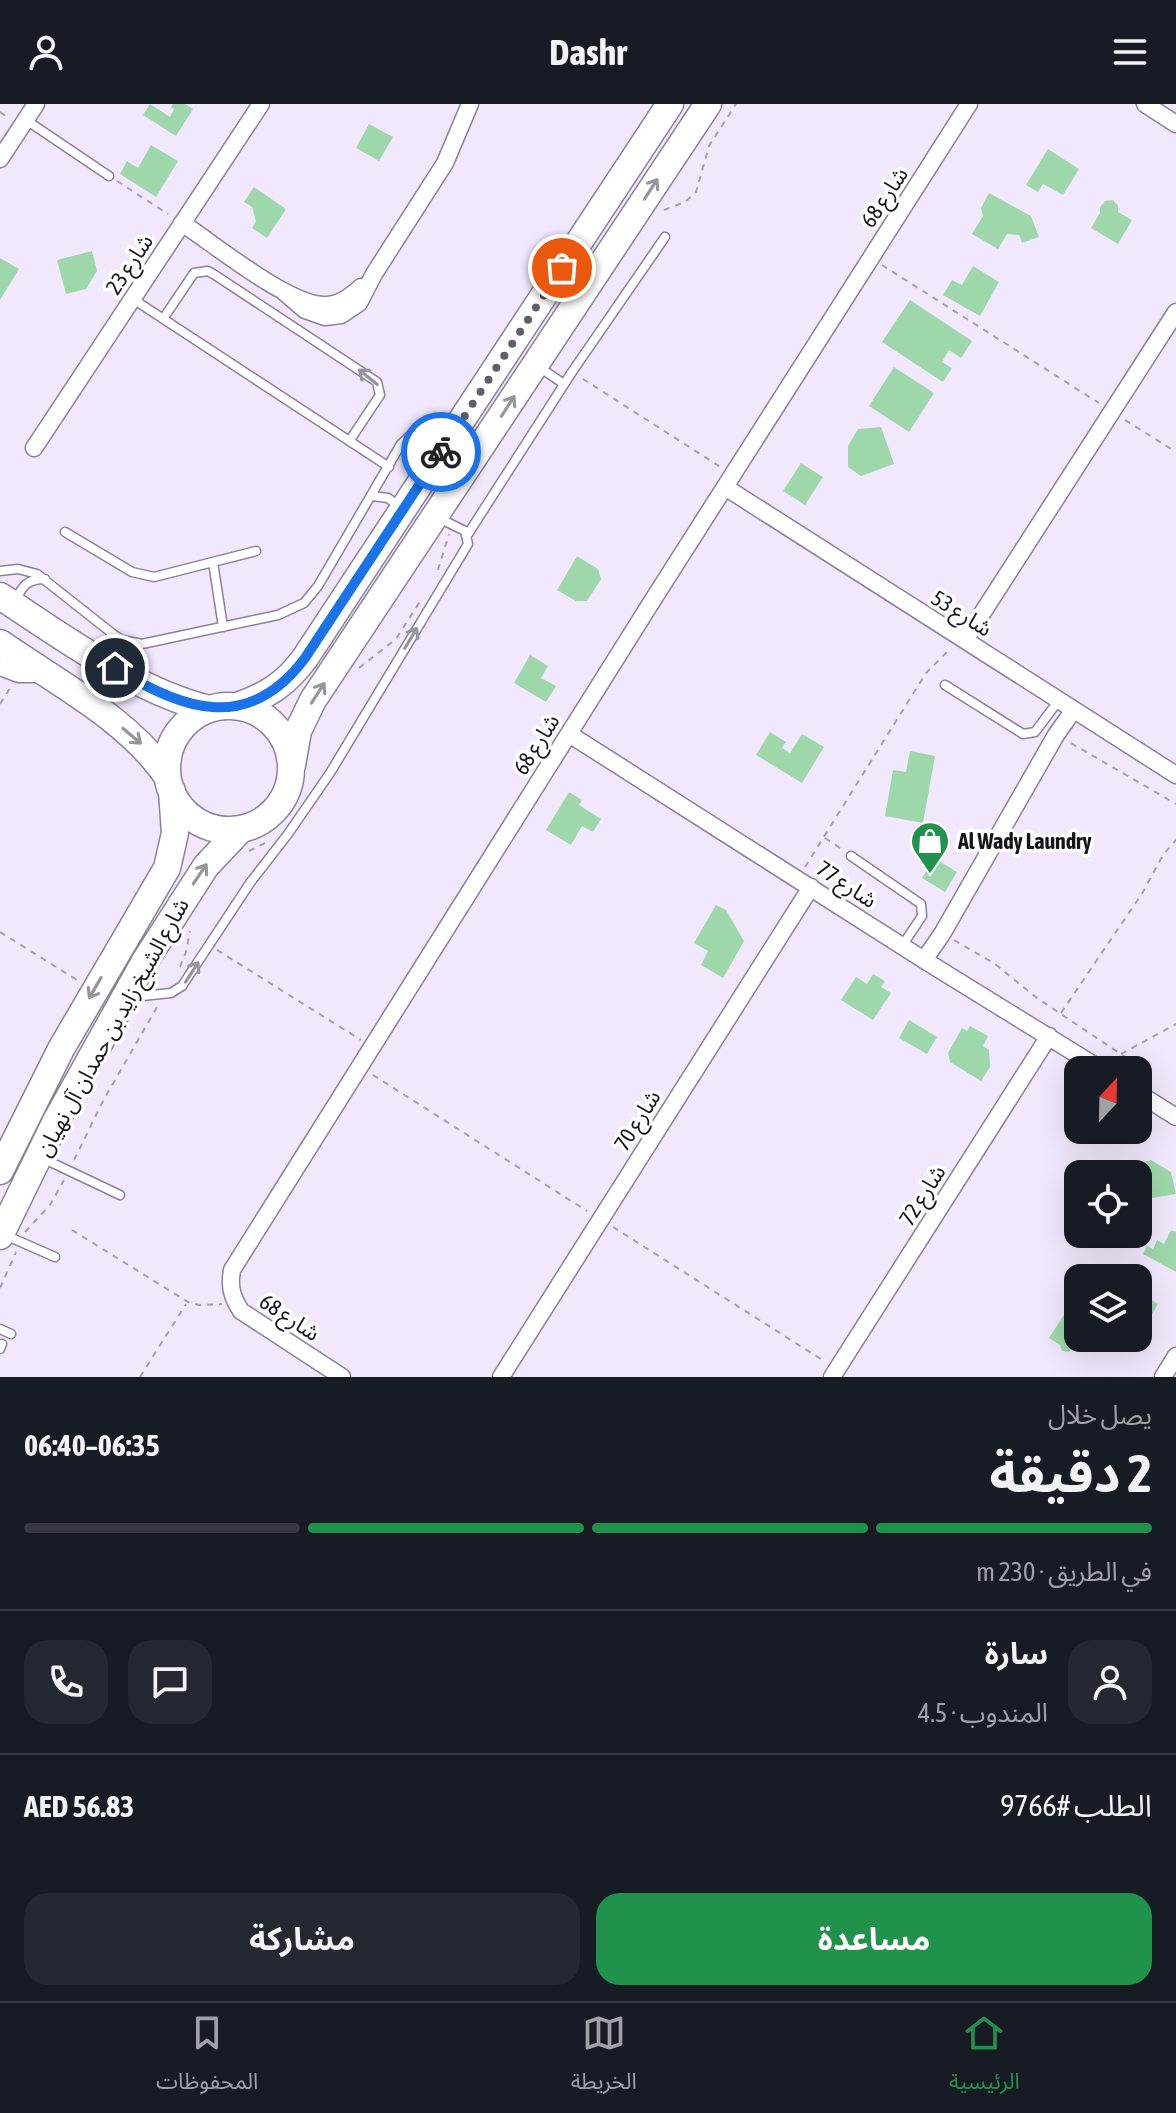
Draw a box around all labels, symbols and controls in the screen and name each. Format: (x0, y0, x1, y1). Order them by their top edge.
icon: person (24, 30, 68, 74)
icon: menu (1108, 30, 1152, 74)
text: Dashr (549, 31, 627, 73)
street label: شارع 68 (855, 162, 916, 234)
one-way arrow (644, 178, 660, 201)
street label: شارع 23 (100, 229, 161, 301)
pin (528, 234, 596, 302)
icon: bag (540, 246, 584, 290)
one-way arrow (357, 368, 378, 386)
one-way arrow (500, 395, 516, 418)
courier (401, 412, 481, 492)
icon: bike (419, 430, 463, 474)
street label: شارع 53 (925, 584, 997, 645)
one-way arrow (403, 627, 419, 650)
pin (81, 634, 149, 702)
icon: home (93, 646, 137, 690)
one-way arrow (310, 682, 326, 705)
street label: شارع 68 (507, 709, 568, 781)
one-way arrow (122, 727, 142, 745)
shop icon: Al Wady Laundry (909, 820, 951, 875)
place label: Al Wady Laundry (957, 828, 1092, 854)
street label: شارع 77 (810, 855, 882, 916)
one-way arrow (192, 864, 208, 886)
street label: شارع الشيخ زايد بن حمدان آل نهيان (30, 893, 197, 1163)
one-way arrow (184, 961, 200, 984)
one-way arrow (87, 976, 103, 999)
north arrow (1064, 1056, 1152, 1144)
map controls (1064, 1056, 1152, 1352)
street label: شارع 70 (608, 1085, 669, 1157)
street label: شارع 72 (893, 1160, 954, 1232)
button: locate (1064, 1160, 1152, 1248)
button: layers (1064, 1264, 1152, 1352)
street label: شارع 68 (253, 1288, 325, 1349)
text: يصل خلال (1048, 1400, 1152, 1430)
text: 06:35–06:40 (24, 1428, 160, 1462)
text: 2 دقيقة (990, 1443, 1152, 1503)
text: في الطريق · 230 m (976, 1557, 1152, 1587)
text: سارة (985, 1636, 1048, 1670)
button: phone (24, 1640, 108, 1724)
button: chat (128, 1640, 212, 1724)
button: person (1068, 1640, 1152, 1724)
text: المندوب · 4.5 (918, 1698, 1048, 1728)
text: الطلب #9766 (1000, 1788, 1152, 1822)
text: AED 56.83 (24, 1789, 134, 1823)
button: مشاركة (24, 1893, 580, 1985)
button: مساعدة (596, 1893, 1152, 1985)
tab: المحفوظات (156, 2011, 258, 2105)
tab: الخريطة (571, 2011, 637, 2105)
tab: الرئيسية (949, 2011, 1020, 2105)

